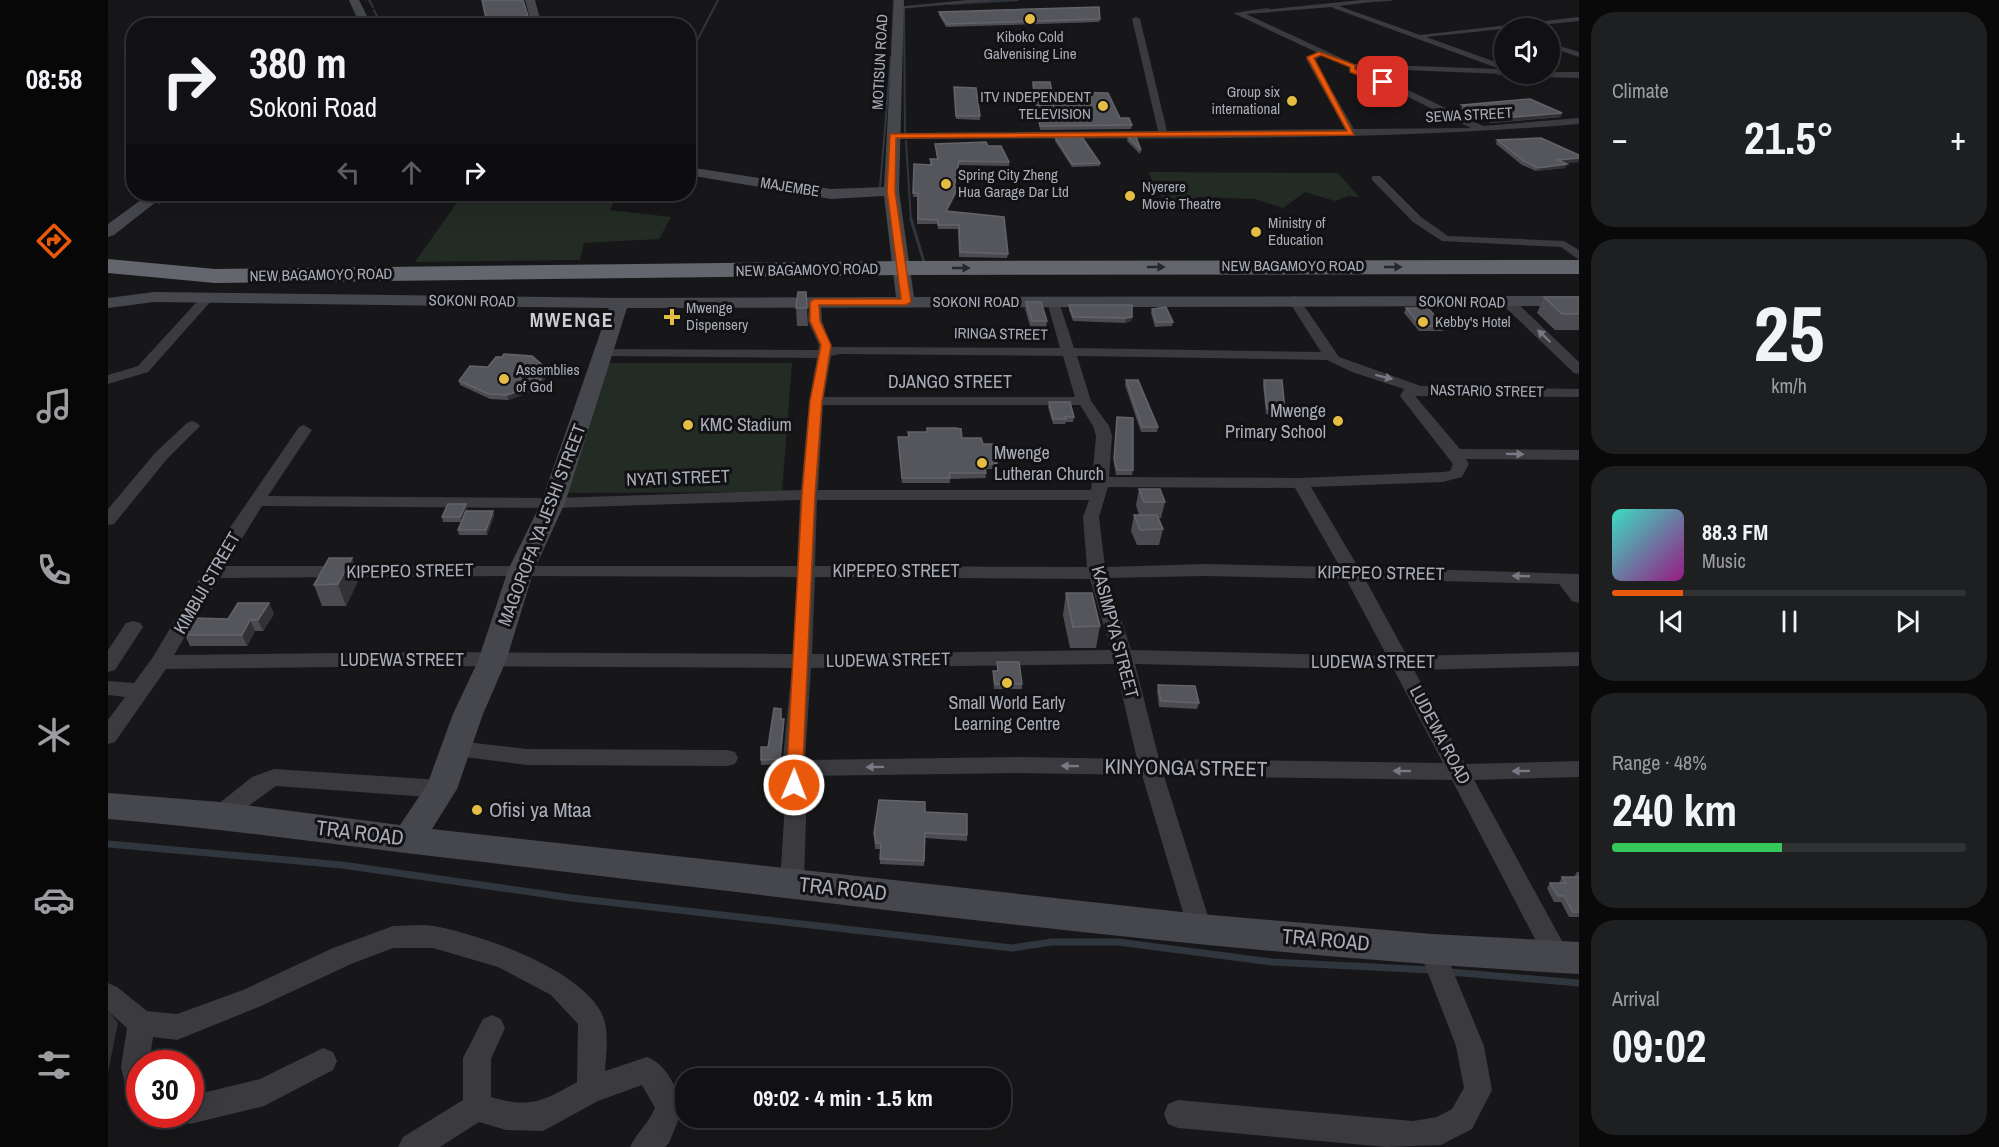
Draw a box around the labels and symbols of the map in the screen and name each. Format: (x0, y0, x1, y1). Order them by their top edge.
marker: Kiboko Cold Galvenising Line (1023, 12, 1037, 26)
street label: MOTISUN ROAD (867, 14, 892, 110)
place label: Kiboko Cold Galvenising Line (983, 26, 1077, 64)
pin (1357, 56, 1408, 107)
place label: Group six international (1212, 81, 1281, 119)
place label: ITV INDEPENDENT TELEVISION (980, 86, 1091, 124)
marker: Group six international (1285, 94, 1299, 108)
marker: ITV INDEPENDENT TELEVISION (1096, 99, 1110, 113)
street label: SEWA STREET (1425, 102, 1513, 127)
place label: Spring City Zheng Hua Garage Dar Ltd (958, 164, 1069, 202)
street label: MAJEMBE (759, 171, 821, 202)
place label: Nyerere Movie Theatre (1142, 176, 1221, 214)
marker: Spring City Zheng Hua Garage Dar Ltd (939, 177, 953, 191)
marker: Nyerere Movie Theatre (1123, 189, 1137, 203)
place label: Ministry of Education (1268, 212, 1326, 250)
marker: Ministry of Education (1249, 225, 1263, 239)
street label: NEW BAGAMOYO ROAD (1222, 255, 1365, 276)
street label: NEW BAGAMOYO ROAD (735, 258, 879, 281)
one-way arrow (1147, 262, 1166, 272)
one-way arrow (1384, 262, 1403, 272)
street label: NEW BAGAMOYO ROAD (249, 263, 393, 286)
one-way arrow (952, 263, 971, 273)
street label: SOKONI ROAD (428, 289, 516, 312)
street label: SOKONI ROAD (1418, 290, 1506, 313)
street label: SOKONI ROAD (933, 291, 1020, 312)
place label: Mwenge Dispensery (686, 297, 749, 335)
district label: MWENGE (530, 306, 614, 333)
marker: Mwenge Dispensery (663, 308, 681, 326)
place label: Kebby's Hotel (1435, 311, 1511, 332)
marker: Kebby's Hotel (1416, 315, 1430, 329)
street label: IRINGA STREET (954, 322, 1048, 345)
one-way arrow (1538, 330, 1552, 344)
place label: Assemblies of God (515, 359, 580, 397)
street label: DJANGO STREET (888, 369, 1012, 394)
marker: Assemblies of God (497, 372, 511, 386)
one-way arrow (1375, 372, 1393, 382)
street label: NASTARIO STREET (1430, 379, 1545, 402)
place label: Mwenge Primary School (1225, 398, 1326, 444)
place label: KMC Stadium (700, 412, 792, 437)
marker: Mwenge Primary School (1331, 414, 1345, 428)
marker: KMC Stadium (681, 418, 695, 432)
street label: MAGOROFA YA JESHI STREET (491, 420, 592, 629)
place label: Mwenge Lutheran Church (994, 440, 1104, 486)
one-way arrow (1505, 450, 1524, 459)
marker: Mwenge Lutheran Church (975, 456, 989, 470)
street label: NYATI STREET (626, 463, 730, 492)
street label: KIMBIJI STREET (167, 527, 246, 638)
street label: KIPEPEO STREET (346, 557, 474, 584)
street label: KIPEPEO STREET (832, 558, 960, 583)
street label: KIPEPEO STREET (1317, 559, 1445, 586)
street label: KASIMPYA STREET (1086, 563, 1145, 701)
one-way arrow (1511, 572, 1530, 581)
street label: LUDEWA STREET (826, 646, 950, 673)
street label: LUDEWA STREET (340, 647, 464, 672)
street label: LUDEWA STREET (1311, 649, 1435, 674)
marker: Small World Early Learning Centre (1000, 676, 1014, 690)
street label: LUDEWA ROAD (1404, 681, 1477, 789)
place label: Small World Early Learning Centre (948, 690, 1066, 736)
street label: KINYONGA STREET (1104, 752, 1268, 783)
position arrow (762, 753, 826, 817)
one-way arrow (1061, 761, 1080, 770)
one-way arrow (866, 762, 885, 772)
one-way arrow (1392, 766, 1411, 776)
one-way arrow (1511, 766, 1530, 776)
place label: Ofisi ya Mtaa (489, 795, 592, 824)
marker: Ofisi ya Mtaa (470, 803, 484, 817)
street label: TRA ROAD (315, 813, 406, 852)
street label: TRA ROAD (798, 869, 888, 908)
street label: TRA ROAD (1281, 921, 1371, 958)
speed limit sign: 30 (126, 1050, 204, 1128)

